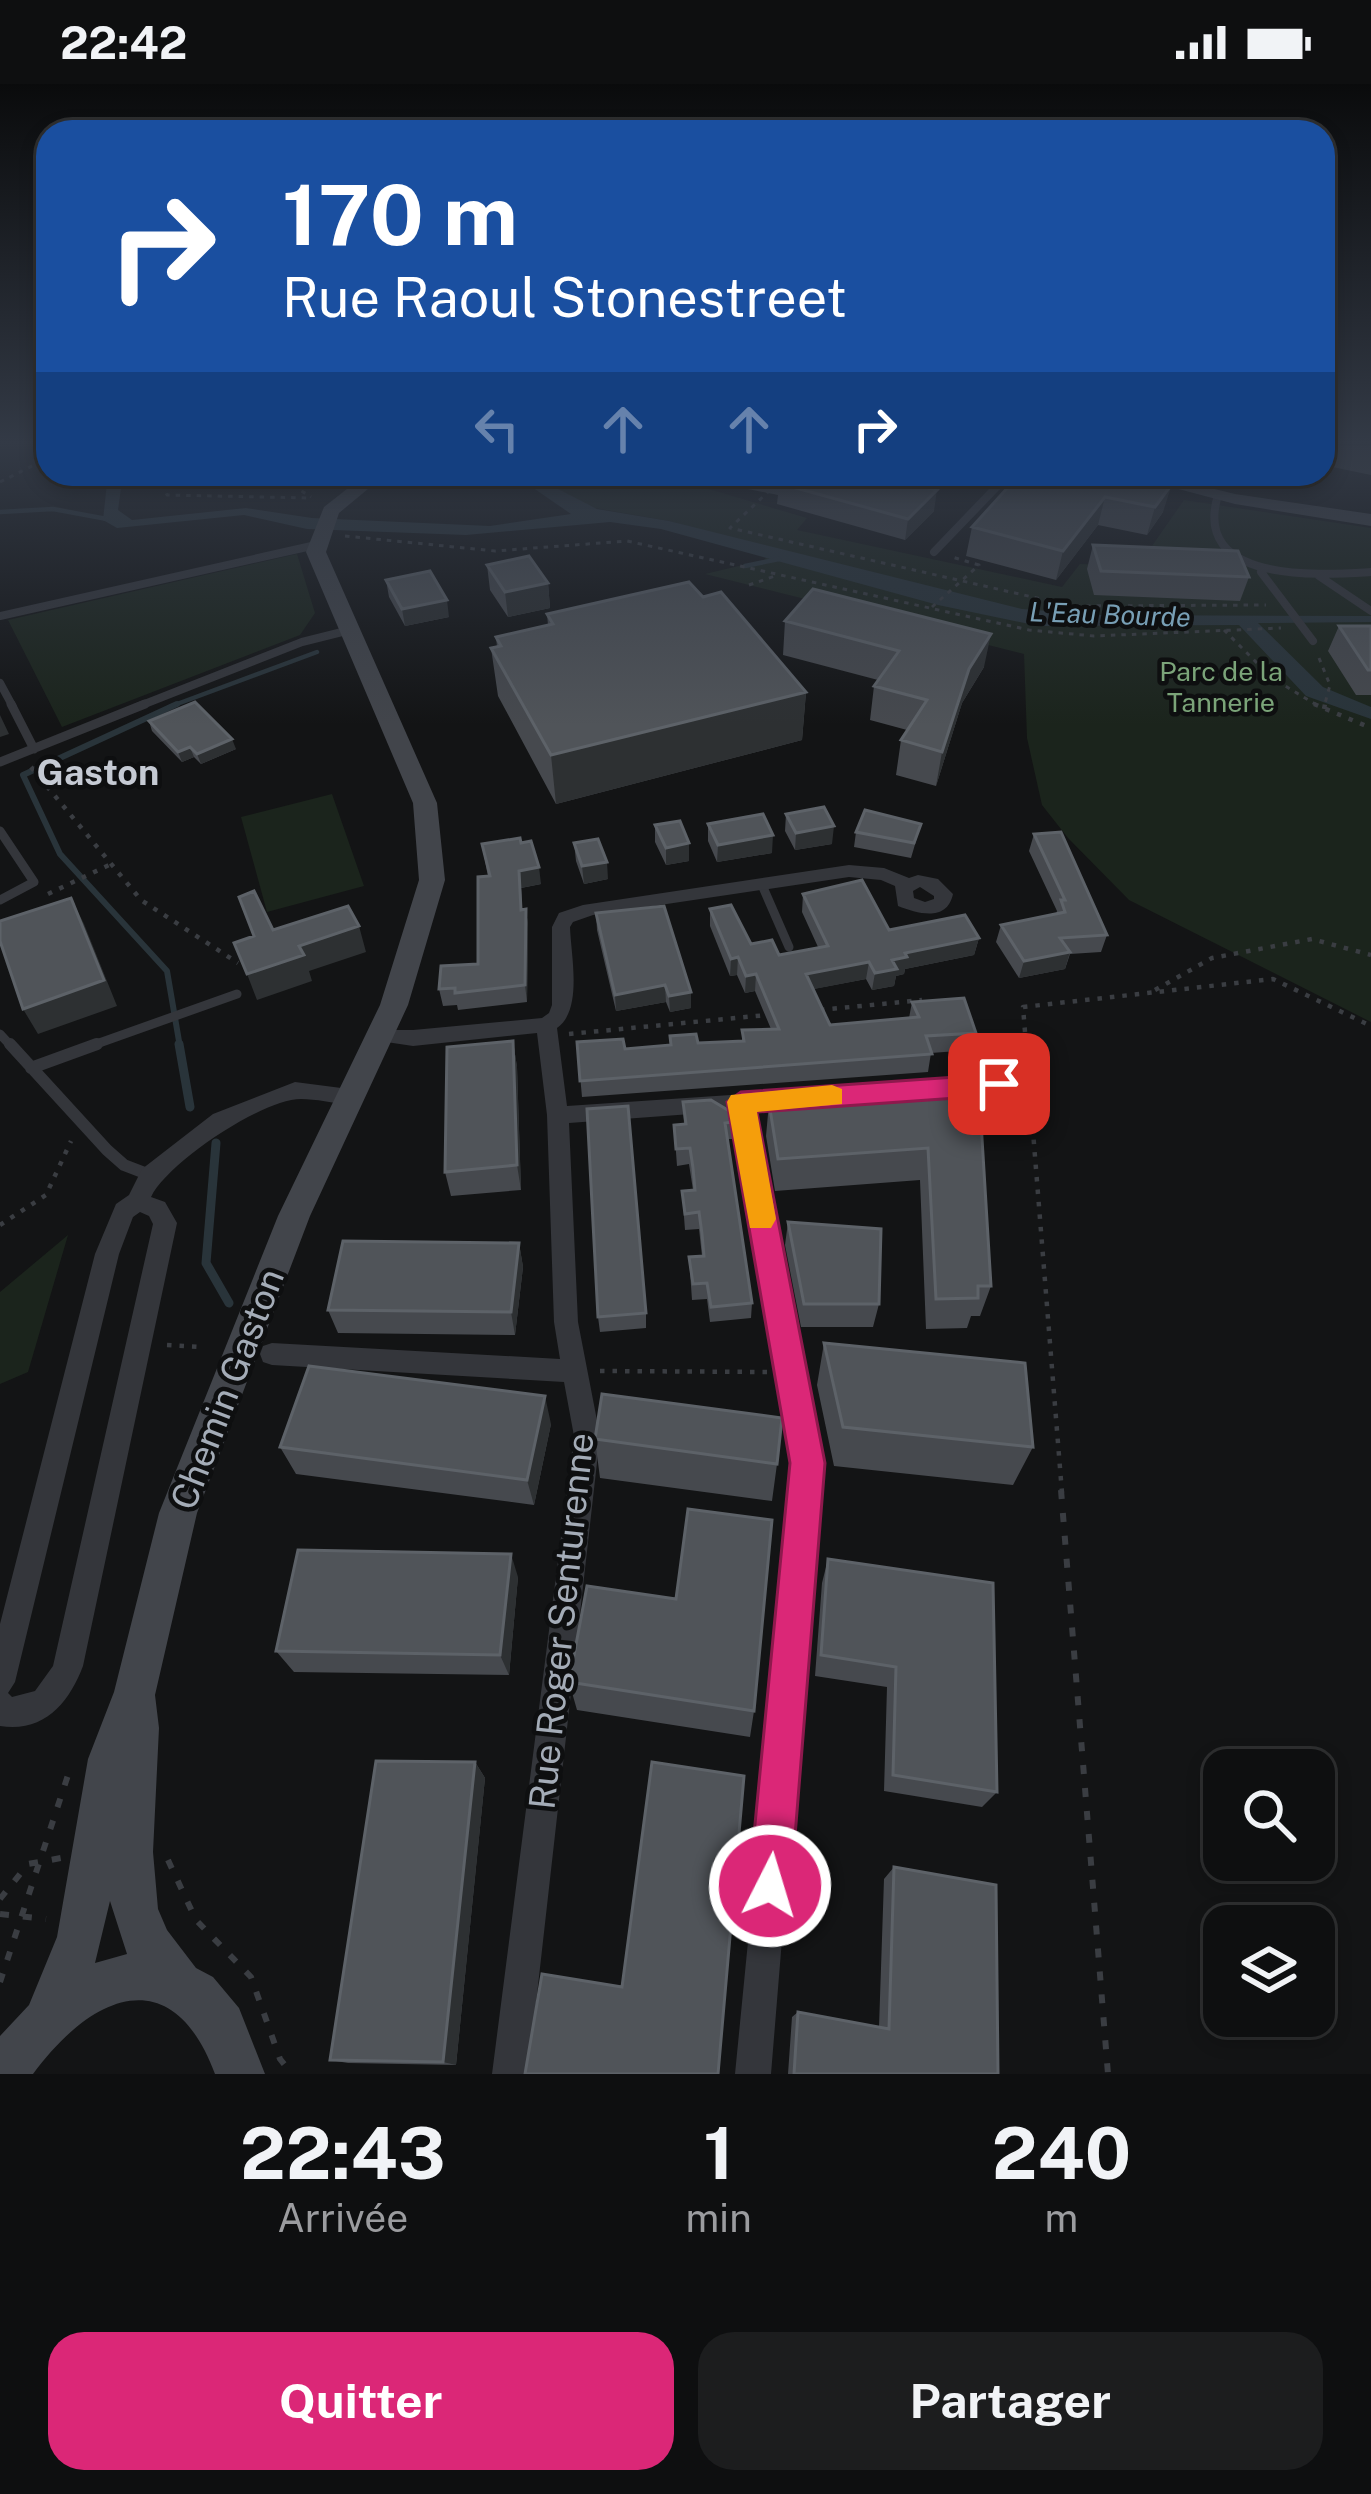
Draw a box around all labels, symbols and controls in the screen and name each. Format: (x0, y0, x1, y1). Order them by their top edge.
text: 22:42 (60, 16, 187, 69)
text: 170 m (282, 165, 518, 264)
icon: right (84, 168, 240, 324)
text: Rue Raoul Stonestreet (282, 266, 847, 329)
icon: left (464, 396, 530, 462)
icon: ahead (590, 396, 656, 462)
icon: ahead (716, 396, 782, 462)
icon: right (842, 396, 908, 462)
water label: L'Eau Bourde (1029, 595, 1191, 633)
park label: Parc de la Tannerie (1159, 655, 1283, 718)
district label: Gaston (37, 751, 159, 793)
pin (948, 1033, 1050, 1135)
icon: arrive (966, 1051, 1032, 1117)
street label: Chemin Gaston (162, 1263, 292, 1515)
street label: Rue Roger Senturenne (520, 1431, 602, 1811)
map controls (1203, 1749, 1335, 2037)
button: search (1203, 1749, 1335, 1881)
position arrow (707, 1823, 833, 1949)
button: layers (1203, 1905, 1335, 2037)
text: 22:43 (240, 2111, 446, 2195)
text: 1 (703, 2111, 734, 2195)
text: 240 (992, 2111, 1131, 2195)
text: Arrivée (277, 2195, 408, 2241)
text: min (686, 2195, 752, 2241)
text: m (1045, 2195, 1078, 2241)
button: Quitter (48, 2332, 674, 2470)
button: Partager (698, 2332, 1323, 2470)

